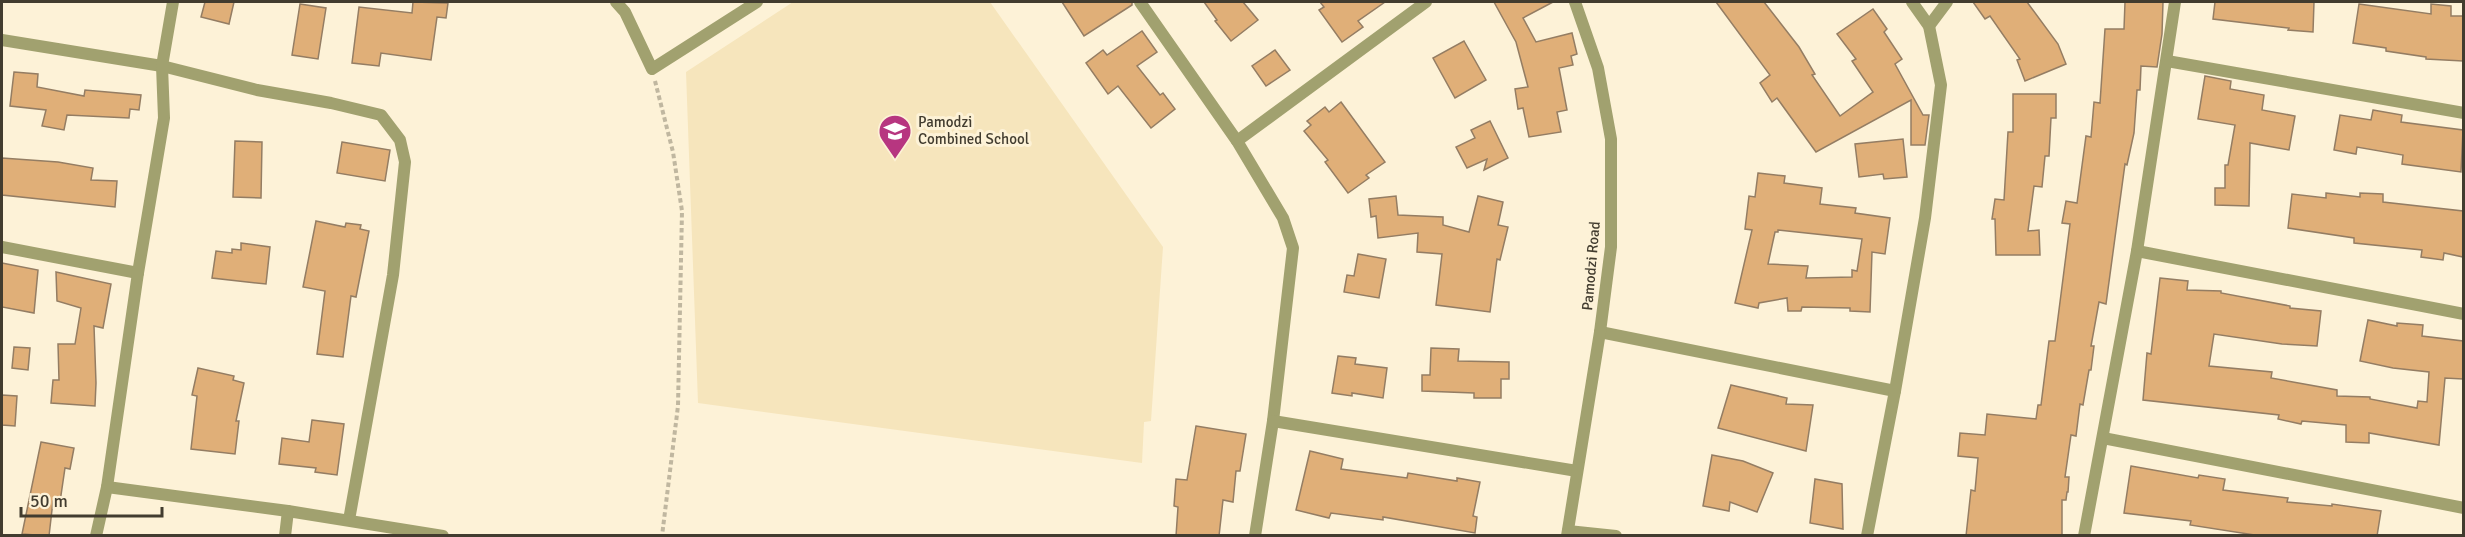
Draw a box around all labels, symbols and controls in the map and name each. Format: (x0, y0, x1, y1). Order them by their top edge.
school or university icon: Pamodzi Combined School (877, 113, 913, 160)
place label: Pamodzi Combined School (918, 113, 1029, 148)
street label: Pamodzi Road (1578, 221, 1604, 311)
scale bar (21, 480, 162, 518)
text: 50 m (30, 490, 68, 512)

